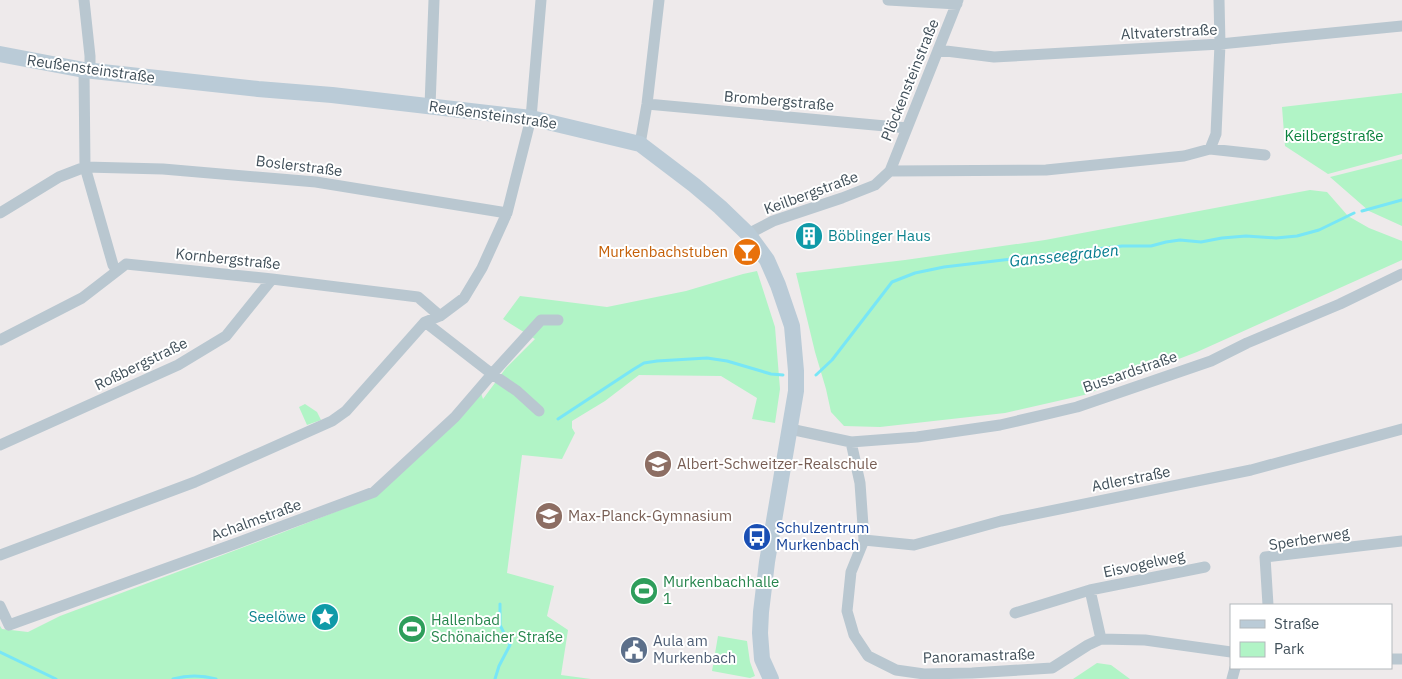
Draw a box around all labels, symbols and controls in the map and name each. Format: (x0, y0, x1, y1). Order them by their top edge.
street label: Plöckensteinstraße (876, 16, 943, 144)
street label: Altvaterstraße (1120, 19, 1218, 44)
street label: Reußensteinstraße (26, 50, 156, 87)
street label: Brombergstraße (723, 86, 835, 115)
street label: Reußensteinstraße (428, 96, 558, 133)
park label: Keilbergstraße (1285, 126, 1383, 145)
street label: Boslerstraße (255, 151, 343, 180)
street label: Keilbergstraße (761, 167, 861, 218)
building icon: Böblinger Haus (794, 221, 824, 251)
place label: Böblinger Haus (828, 226, 931, 245)
bar icon: Murkenbachstuben (732, 237, 762, 267)
water label: Gansseegraben (1008, 239, 1120, 271)
place label: Murkenbachstuben (598, 242, 728, 261)
street label: Kornbergstraße (175, 244, 281, 273)
street label: Roßbergstraße (91, 333, 190, 394)
street label: Bussardstraße (1080, 346, 1180, 397)
school or university icon: Albert-Schweitzer-Realschule (643, 449, 673, 479)
place label: Albert-Schweitzer-Realschule (677, 454, 877, 473)
street label: Adlerstraße (1090, 462, 1172, 495)
street label: Achalmstraße (208, 494, 304, 545)
school or university icon: Max-Planck-Gymnasium (534, 501, 564, 531)
place label: Max-Planck-Gymnasium (568, 506, 732, 525)
place label: Schulzentrum Murkenbach (776, 518, 869, 554)
bus stop icon: Schulzentrum Murkenbach (742, 522, 772, 552)
street label: Sperberweg (1267, 523, 1351, 554)
street label: Eisvogelweg (1101, 546, 1187, 581)
place label: Murkenbachhalle 1 (663, 572, 779, 608)
sports icon: Murkenbachhalle 1 (629, 576, 659, 606)
place icon: Seelöwe (310, 602, 340, 632)
legend (1230, 604, 1392, 669)
place label: Seelöwe (249, 607, 306, 626)
place label: Hallenbad Schönaicher Straße (431, 610, 563, 646)
sports icon: Hallenbad Schönaicher Straße (397, 614, 427, 644)
text: Straße (1274, 614, 1319, 633)
place label: Aula am Murkenbach (653, 631, 736, 667)
public building icon: Aula am Murkenbach (619, 635, 649, 665)
text: Park (1274, 639, 1304, 658)
street label: Panoramastraße (923, 644, 1035, 667)

